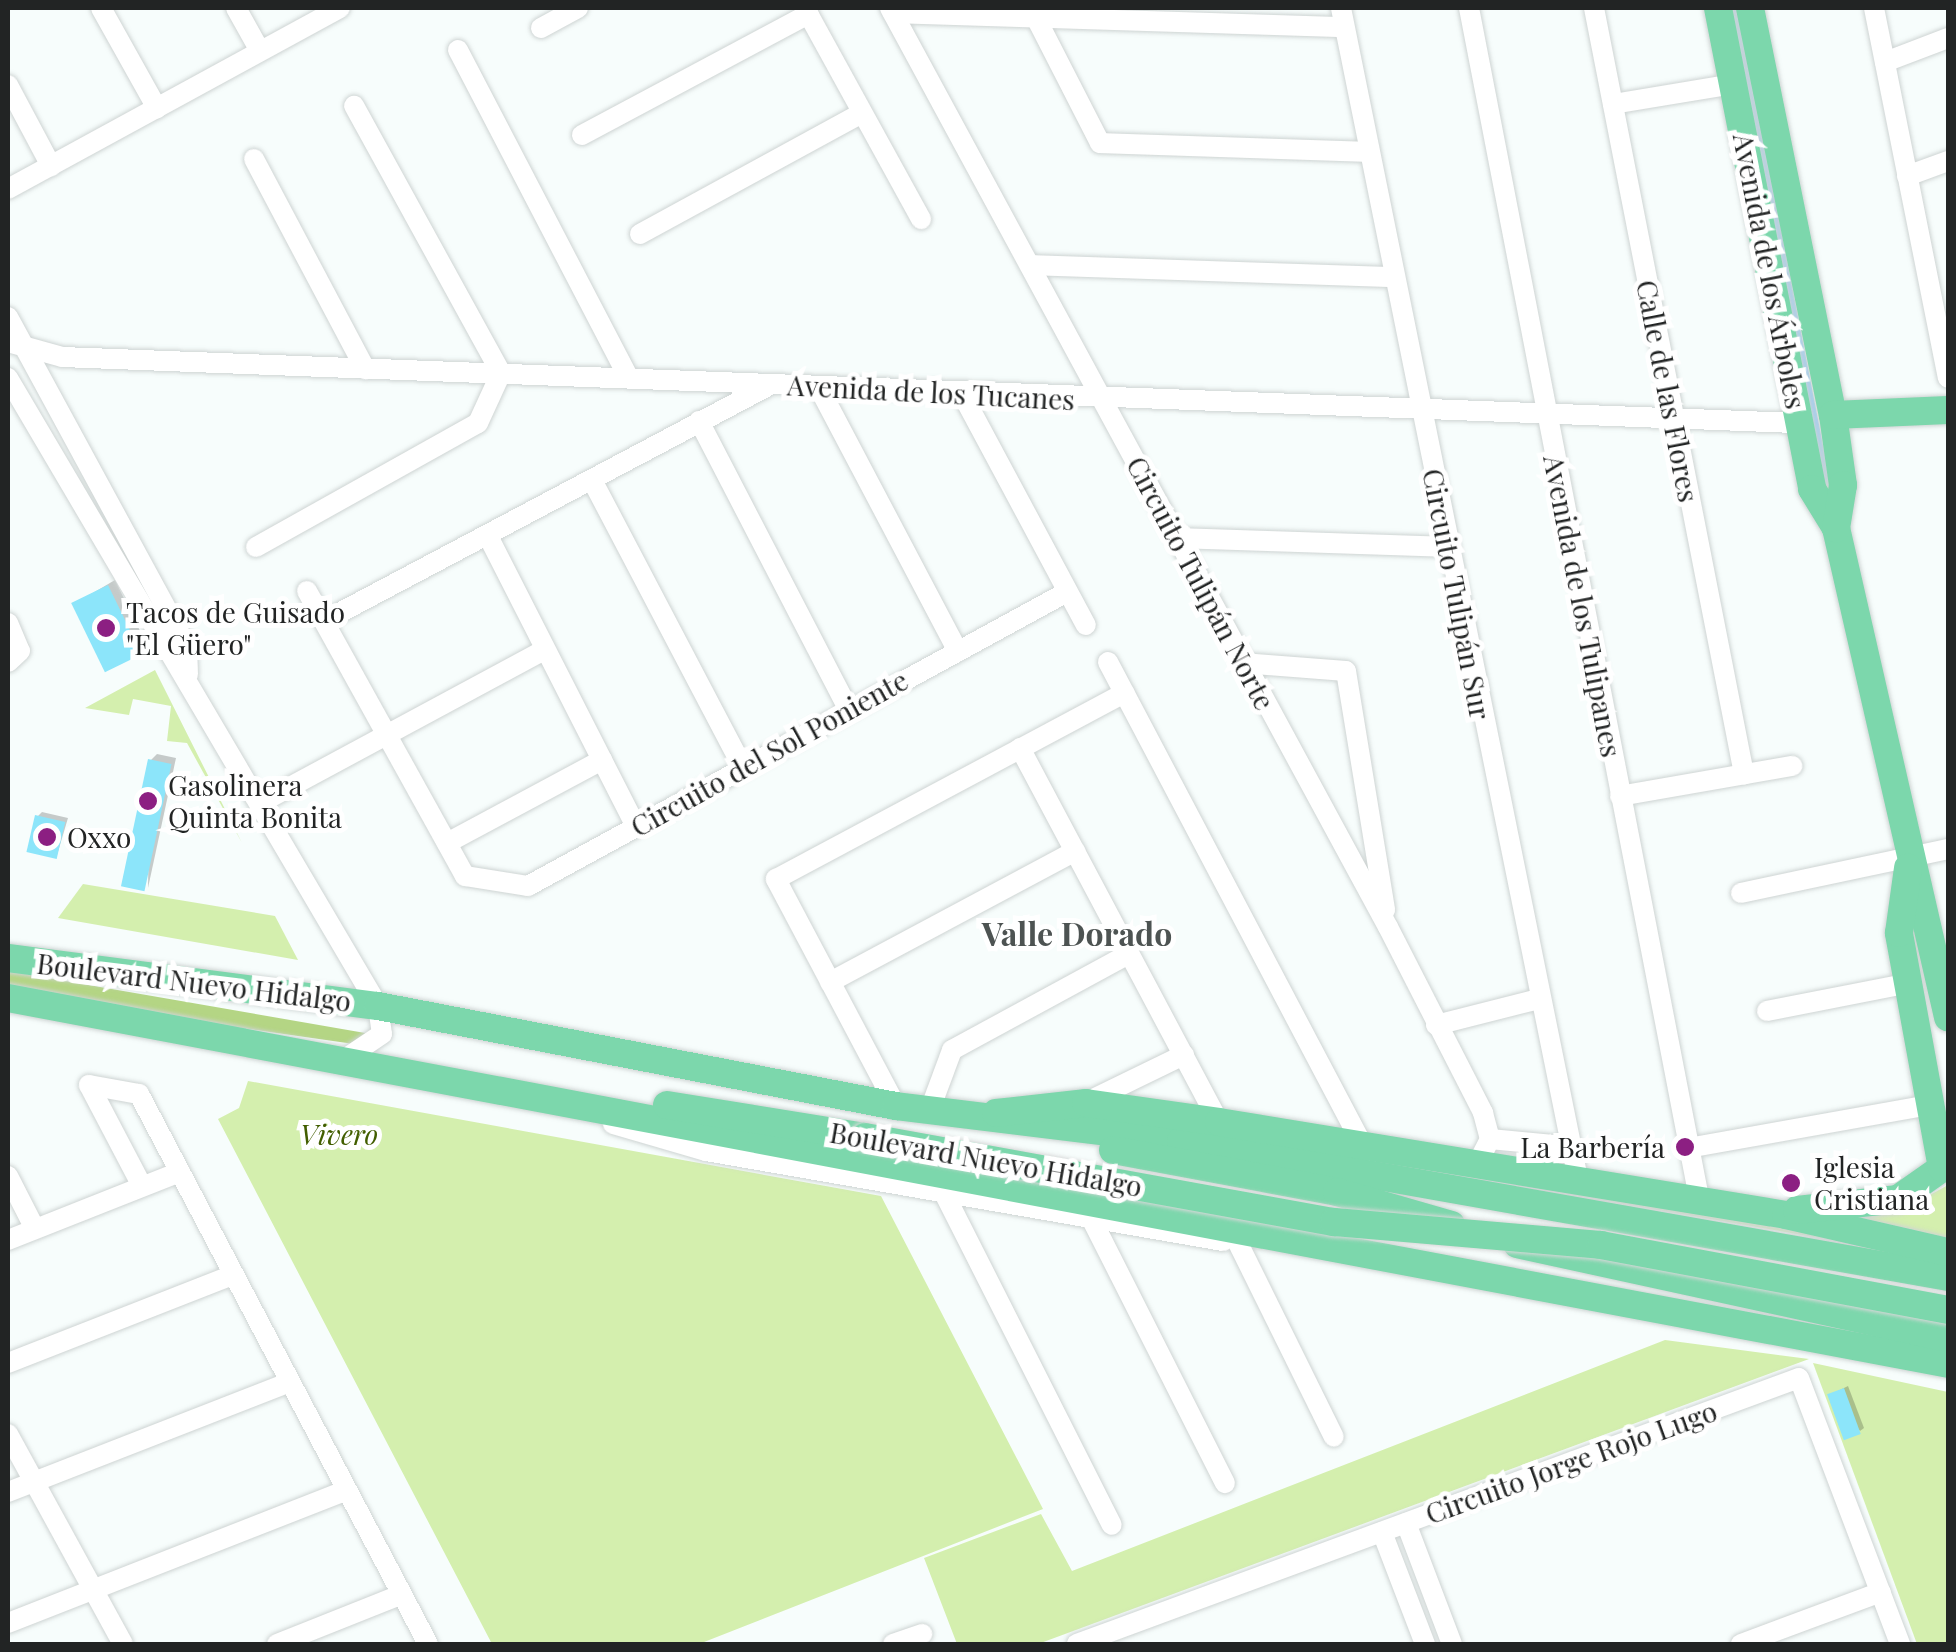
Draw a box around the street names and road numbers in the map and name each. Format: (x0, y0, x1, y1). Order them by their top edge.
street label: Avenida de los Árboles (1727, 129, 1813, 413)
street label: Calle de las Flores (1630, 277, 1706, 505)
street label: Avenida de los Tucanes (785, 368, 1077, 416)
street label: Circuito Tulipán Norte (1120, 450, 1282, 716)
street label: Avenida de los Tulipanes (1537, 451, 1629, 761)
street label: Circuito Tulipán Sur (1416, 465, 1498, 723)
street label: Circuito del Sol Poniente (625, 663, 913, 843)
street label: Boulevard Nuevo Hidalgo (35, 946, 353, 1018)
street label: Boulevard Nuevo Hidalgo (827, 1115, 1145, 1203)
street label: Circuito Jorge Rojo Lugo (1421, 1394, 1721, 1530)

